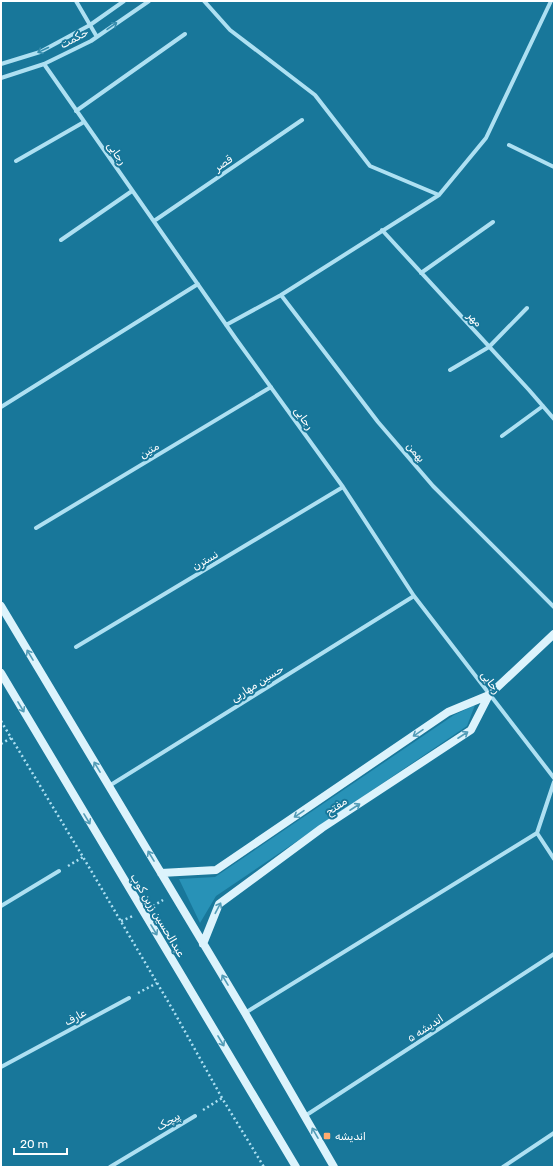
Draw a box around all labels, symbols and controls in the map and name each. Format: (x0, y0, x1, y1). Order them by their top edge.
one-way arrow (106, 22, 117, 30)
street label: حکمت (58, 25, 91, 51)
one-way arrow (37, 47, 49, 54)
street label: رجایی (104, 139, 129, 167)
street label: قصر (211, 153, 235, 175)
street label: مهر (464, 308, 485, 330)
street label: رجایی (291, 404, 316, 432)
street label: متین (137, 439, 162, 461)
street label: بهمن (403, 440, 428, 465)
street label: نسترن (190, 548, 221, 573)
one-way arrow (26, 649, 34, 661)
street label: حسین مهاربی (229, 662, 286, 705)
street label: رجایی (478, 668, 503, 696)
one-way arrow (17, 701, 25, 713)
one-way arrow (413, 729, 424, 737)
one-way arrow (457, 731, 469, 739)
one-way arrow (93, 761, 101, 773)
street label: مفتح (323, 795, 351, 820)
one-way arrow (349, 803, 360, 811)
one-way arrow (294, 810, 305, 818)
one-way arrow (84, 813, 92, 825)
one-way arrow (146, 850, 154, 862)
street label: عبدالحسین زرین کوب (127, 871, 188, 960)
one-way arrow (215, 902, 222, 914)
one-way arrow (150, 924, 158, 935)
one-way arrow (220, 974, 228, 986)
street label: عارف (62, 1006, 88, 1029)
street label: اندیشه ۵ (405, 1012, 446, 1045)
one-way arrow (218, 1035, 226, 1047)
street label: پیچک (154, 1109, 183, 1134)
one-way arrow (310, 1127, 318, 1139)
scale bar (14, 1130, 67, 1156)
place label: اندیشه (335, 1130, 366, 1143)
marker: اندیشه (322, 1131, 332, 1141)
text: 20 m (20, 1137, 48, 1151)

